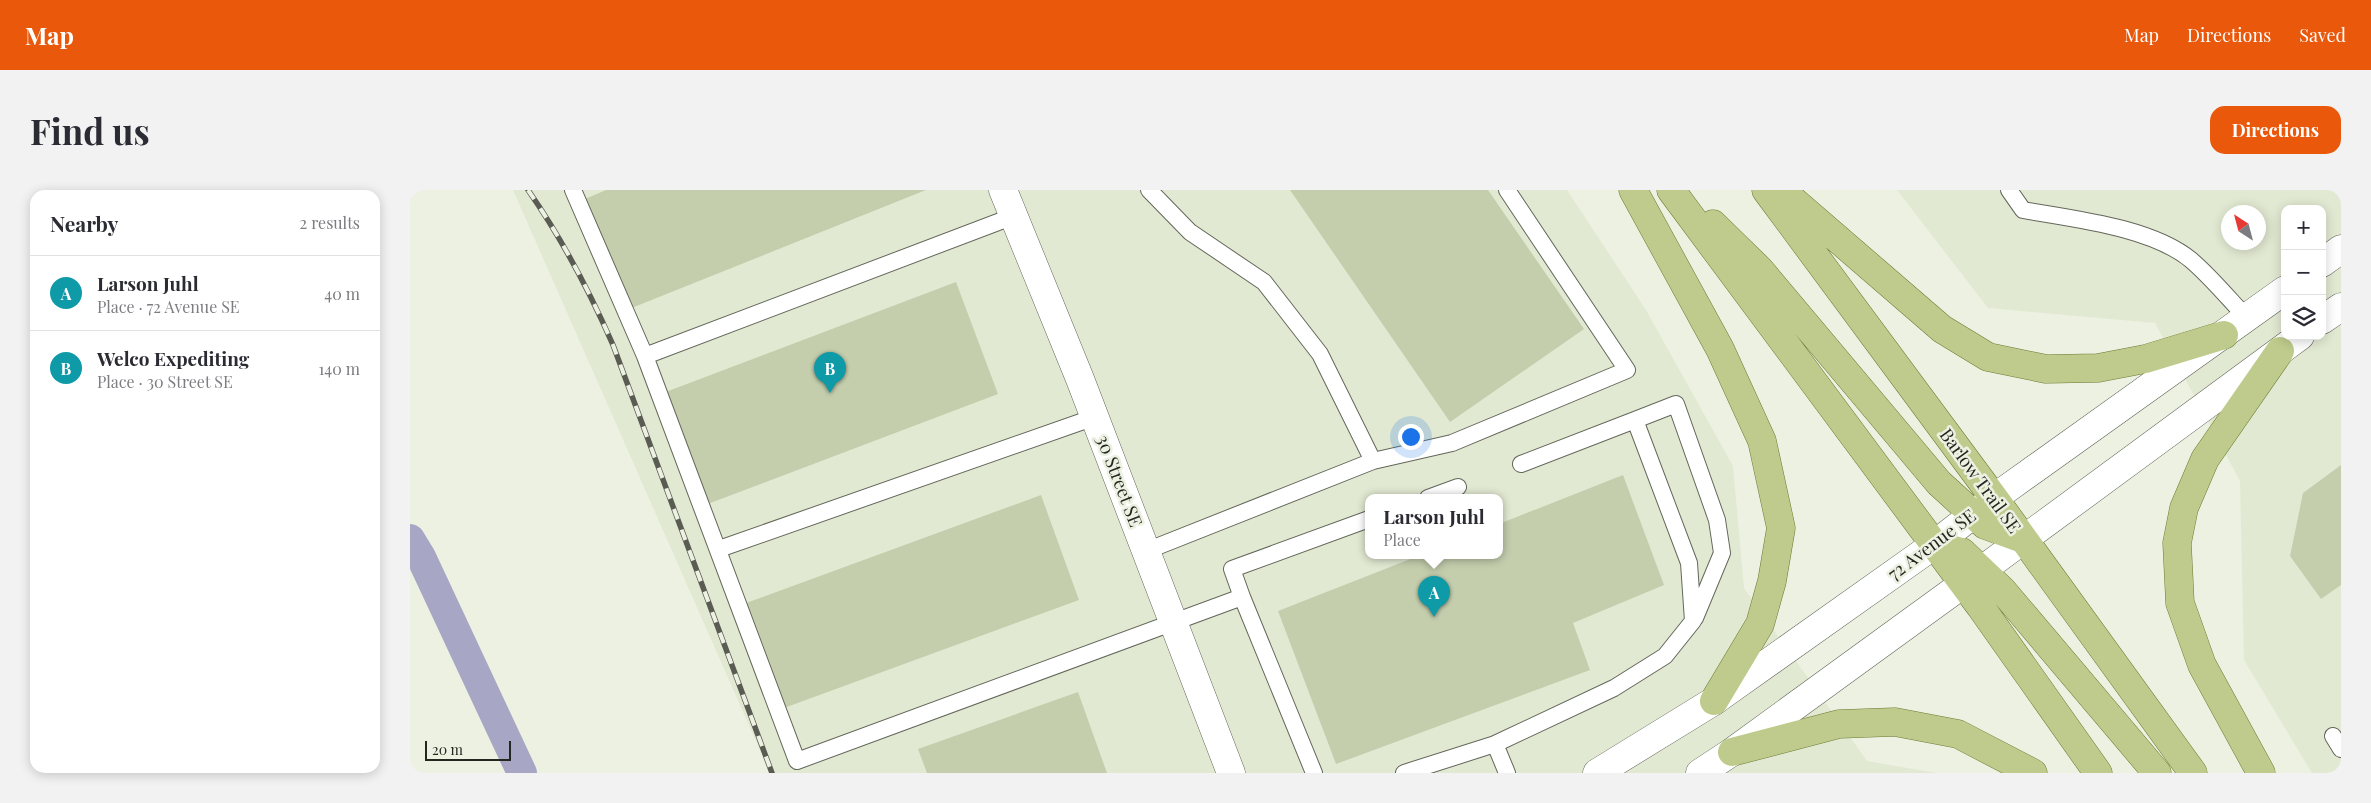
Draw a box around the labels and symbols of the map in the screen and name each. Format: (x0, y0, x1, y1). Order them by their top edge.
north arrow (2221, 205, 2266, 250)
pin: B (814, 352, 846, 393)
street label: Barlow Trail SE (1935, 423, 2027, 538)
your location (1398, 424, 1424, 450)
street label: 30 Street SE (1091, 431, 1148, 530)
street label: 72 Avenue SE (1882, 503, 1980, 585)
pin: A (1418, 576, 1450, 617)
scale bar (425, 738, 511, 761)

